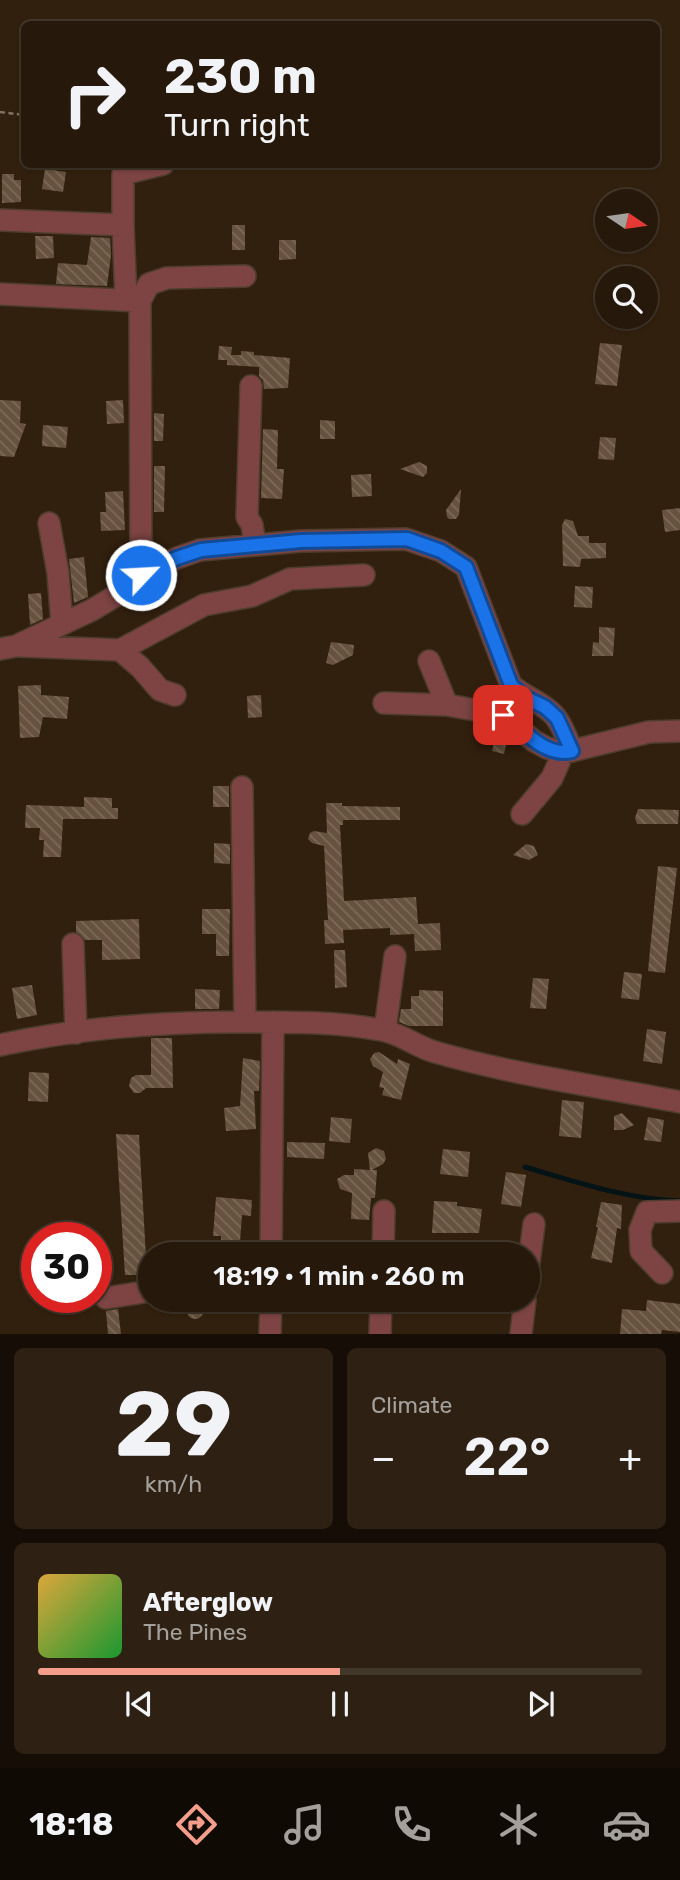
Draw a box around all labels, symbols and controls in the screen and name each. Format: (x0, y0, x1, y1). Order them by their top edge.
text: 230 m (164, 47, 317, 105)
icon: right (49, 49, 140, 140)
text: Turn right (164, 106, 309, 144)
north arrow (595, 189, 658, 252)
map controls (595, 189, 658, 329)
button: search (595, 266, 658, 329)
position arrow (104, 538, 178, 612)
pin (473, 685, 533, 745)
icon: arrive (484, 696, 522, 734)
speed limit sign: 30 (21, 1222, 112, 1313)
text: 18:19 · 1 min · 260 m (213, 1261, 465, 1292)
text: 29 (115, 1370, 232, 1478)
text: Climate (371, 1391, 452, 1419)
text: 22° (464, 1426, 551, 1488)
text: − (371, 1435, 396, 1481)
text: + (618, 1435, 642, 1481)
text: km/h (145, 1470, 202, 1498)
text: Afterglow (143, 1587, 273, 1618)
text: The Pines (143, 1618, 247, 1646)
icon: previous (120, 1685, 158, 1723)
icon: pause (321, 1685, 359, 1723)
icon: next (522, 1685, 560, 1723)
icon: directions (172, 1800, 221, 1849)
icon: music (280, 1800, 329, 1849)
icon: phone (387, 1800, 436, 1849)
icon: climate (494, 1800, 543, 1849)
icon: car (602, 1800, 651, 1849)
text: 18:18 (29, 1805, 114, 1843)

